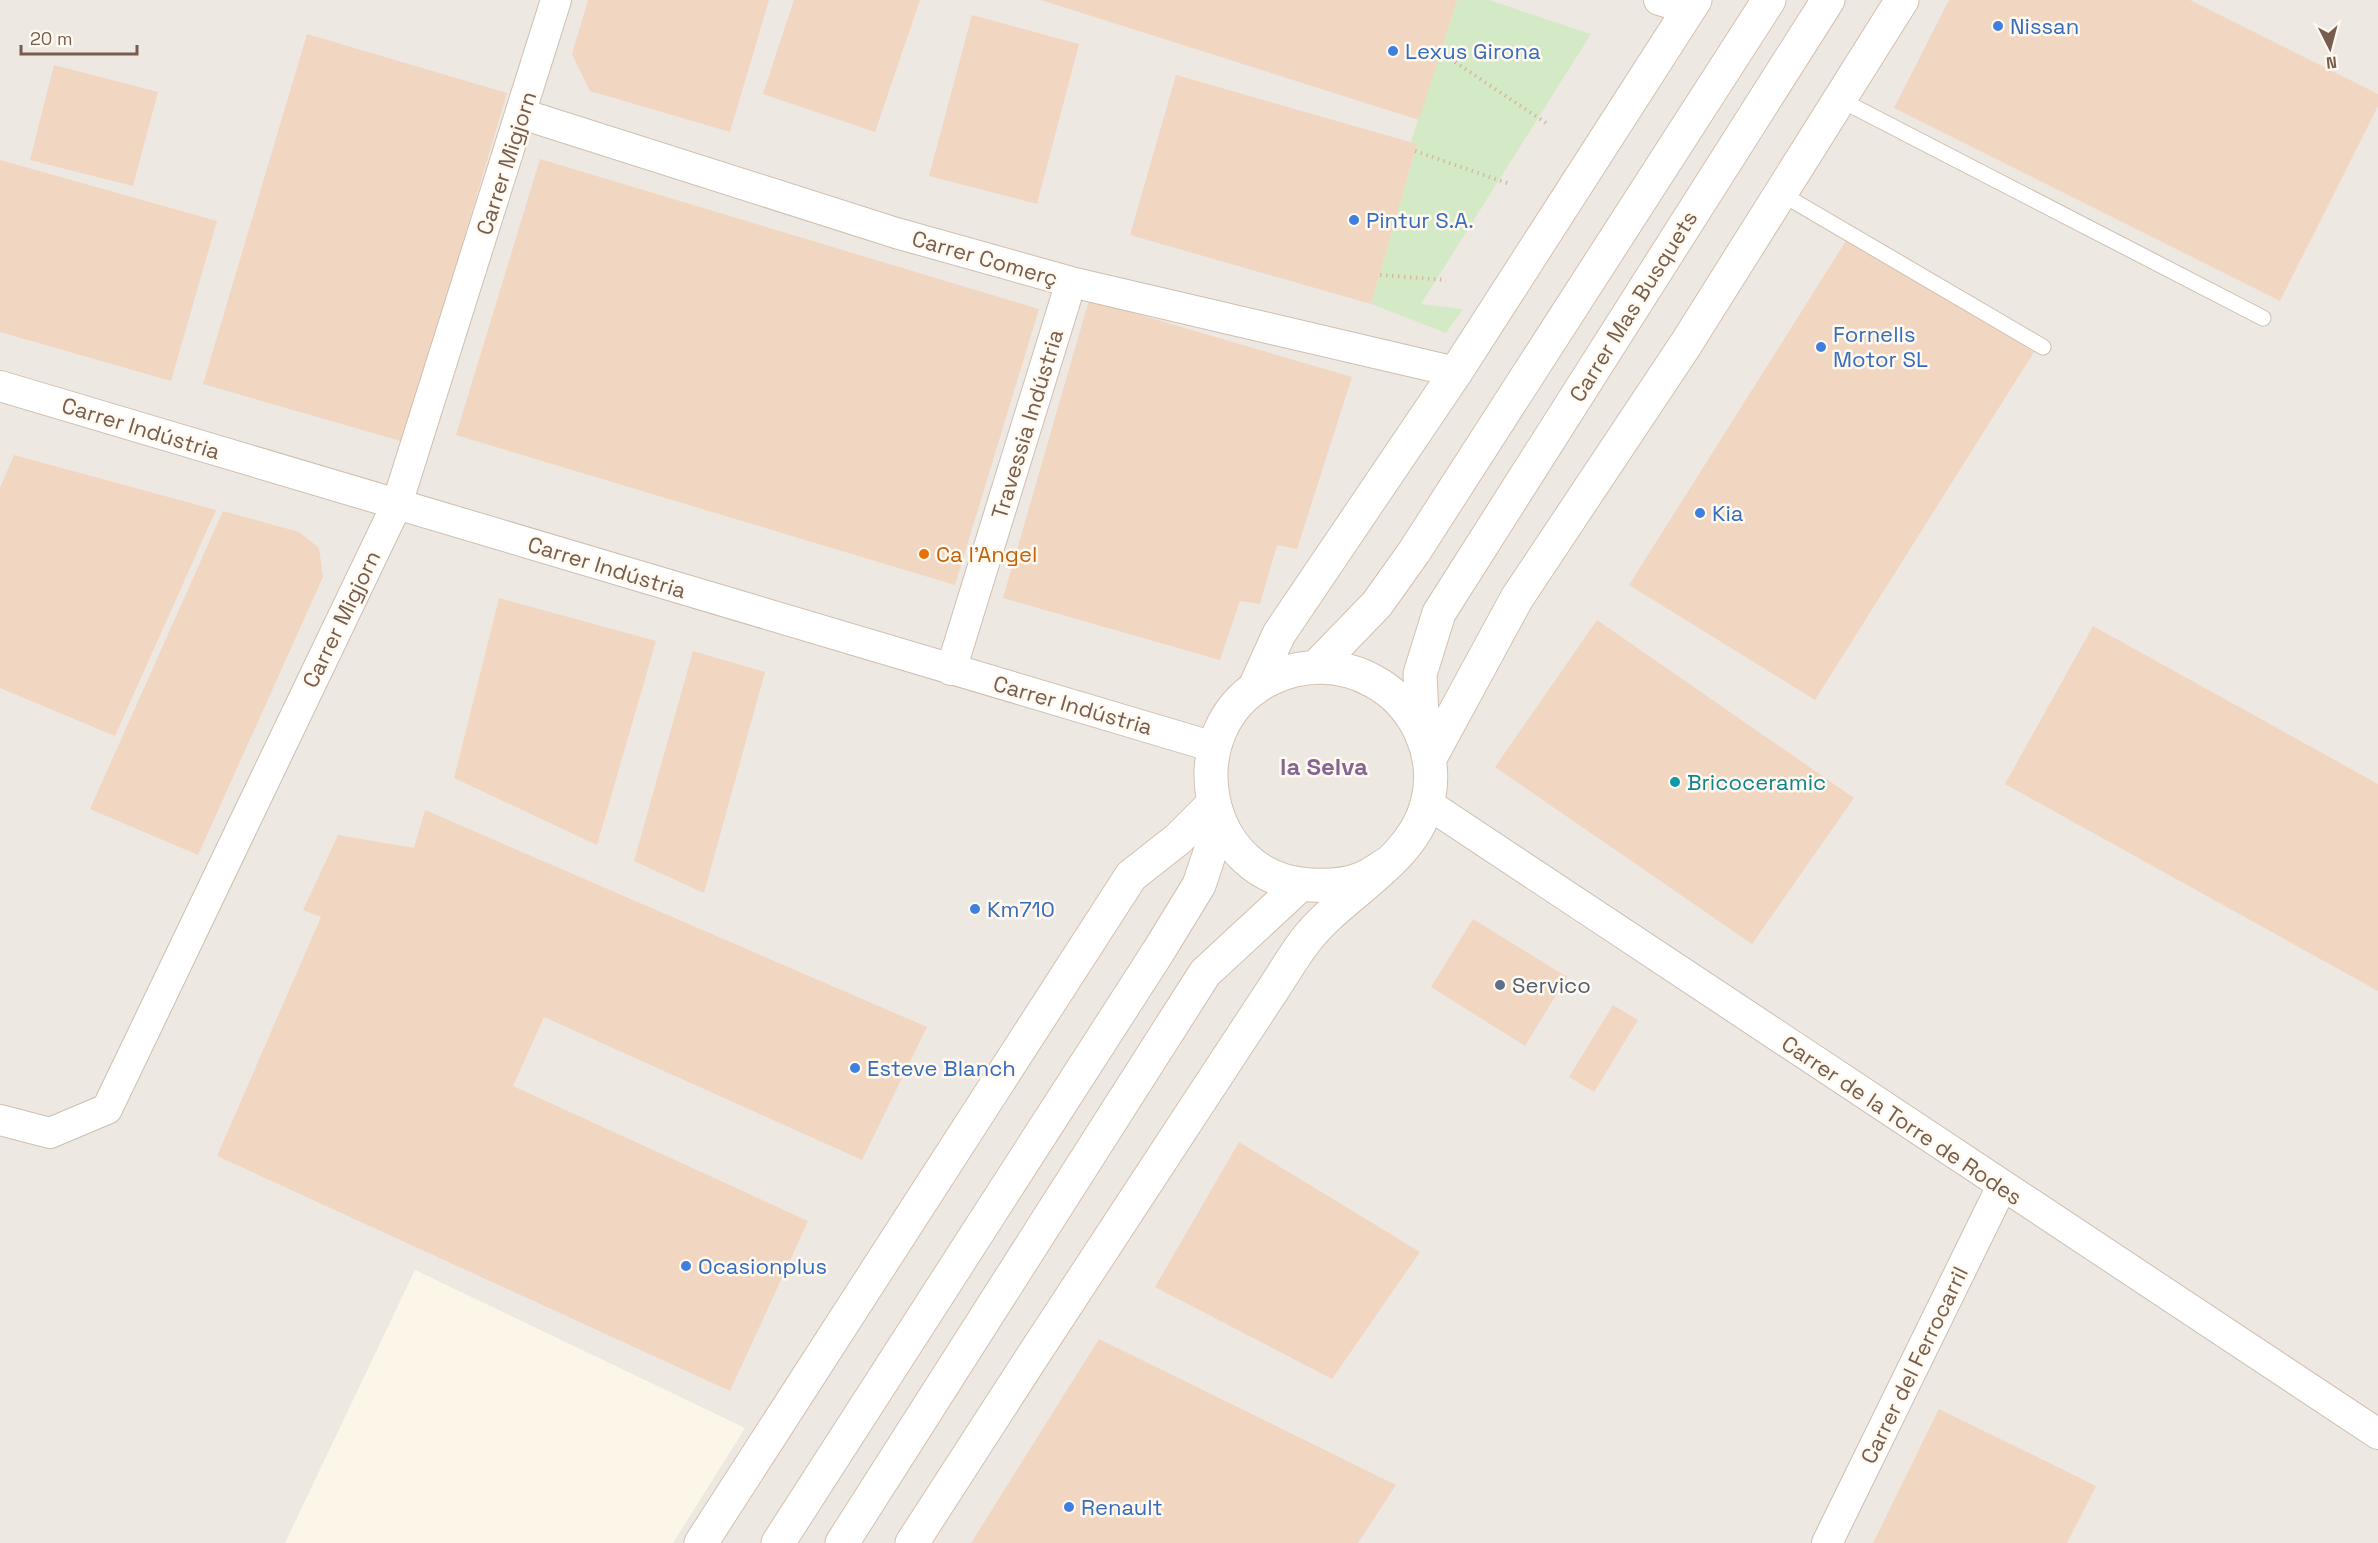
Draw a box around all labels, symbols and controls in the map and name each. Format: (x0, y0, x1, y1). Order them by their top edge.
place label: Nissan (2010, 12, 2079, 40)
scale bar (21, 18, 136, 56)
north arrow (2300, 18, 2360, 78)
marker: Nissan (1991, 19, 2005, 33)
text: 20 m (30, 27, 73, 50)
place label: Lexus Girona (1405, 37, 1541, 65)
marker: Lexus Girona (1386, 44, 1400, 58)
text: N (2325, 51, 2338, 73)
street label: Carrer Migjorn (470, 88, 542, 238)
street label: Carrer Mas Busquets (1563, 205, 1703, 407)
place label: Pintur S.A. (1366, 206, 1474, 234)
marker: Pintur S.A. (1347, 213, 1361, 227)
street label: Carrer Comerç (909, 224, 1061, 292)
place label: Fornells Motor SL (1833, 320, 1928, 373)
street label: Travessia Indústria (985, 325, 1069, 522)
marker: Fornells Motor SL (1814, 340, 1828, 354)
street label: Carrer Indústria (58, 391, 224, 465)
place label: Kia (1712, 499, 1744, 527)
marker: Kia (1693, 506, 1707, 520)
street label: Carrer Indústria (524, 530, 690, 604)
place label: Ca l'Angel (936, 540, 1037, 568)
street label: Carrer Migjorn (296, 546, 386, 692)
marker: Ca l'Angel (917, 547, 931, 561)
street label: Carrer Indústria (990, 669, 1156, 741)
district label: la Selva (1280, 751, 1368, 782)
place label: Bricoceramic (1687, 768, 1826, 796)
marker: Bricoceramic (1668, 775, 1682, 789)
place label: Km710 (987, 895, 1055, 923)
marker: Km710 (968, 902, 982, 916)
place label: Servico (1512, 971, 1591, 999)
marker: Servico (1493, 978, 1507, 992)
street label: Carrer de la Torre de Rodes (1776, 1029, 2028, 1211)
place label: Esteve Blanch (867, 1054, 1016, 1082)
marker: Esteve Blanch (848, 1061, 862, 1075)
place label: Ocasionplus (698, 1252, 827, 1280)
marker: Ocasionplus (679, 1259, 693, 1273)
street label: Carrer del Ferrocarril (1854, 1262, 1974, 1468)
place label: Renault (1081, 1493, 1163, 1521)
marker: Renault (1062, 1500, 1076, 1514)

